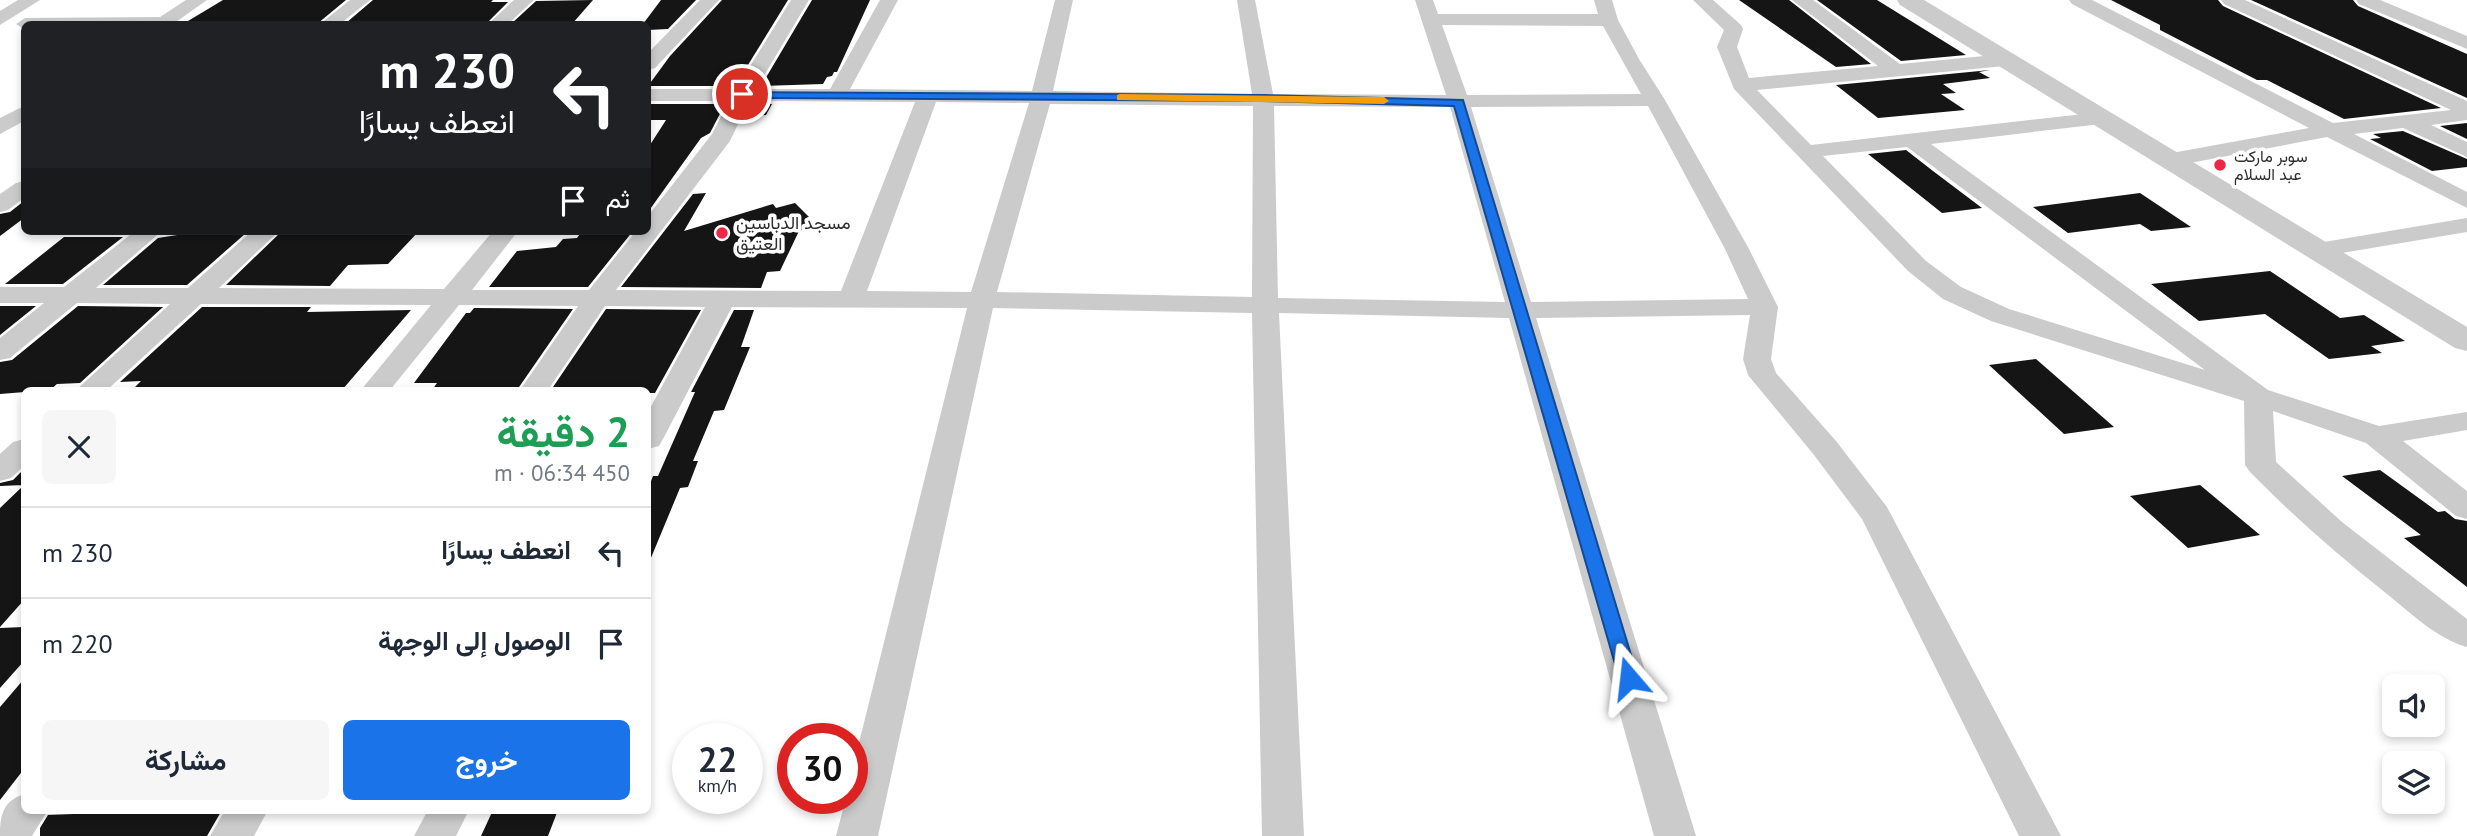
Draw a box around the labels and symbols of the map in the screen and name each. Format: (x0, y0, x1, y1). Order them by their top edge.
pin (712, 64, 772, 124)
place label: سوبر ماركت عبد السلام (2234, 146, 2308, 185)
marker: سوبر ماركت عبد السلام (2212, 157, 2228, 173)
place label: مسجد الدباسين العتيق (736, 211, 851, 255)
marker: مسجد الدباسين العتيق (714, 225, 730, 241)
position arrow (1592, 641, 1666, 715)
speed limit sign: 30 (777, 723, 868, 814)

